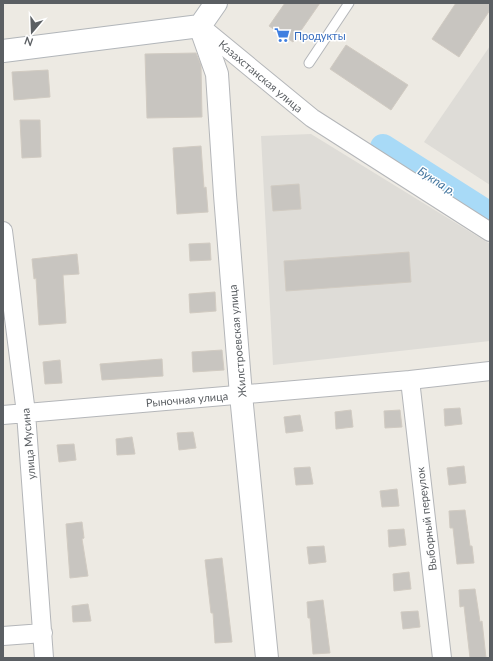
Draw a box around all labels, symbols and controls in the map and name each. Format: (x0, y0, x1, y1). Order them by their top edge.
north arrow (12, 12, 52, 52)
supermarket icon: Продукты (273, 26, 291, 44)
place label: Продукты (294, 29, 346, 42)
text: N (22, 34, 35, 49)
street label: Казахстанская улица (216, 37, 306, 115)
water label: Букпа р. (415, 163, 459, 199)
street label: Жилстроевская улица (226, 284, 248, 398)
street label: Рыночная улица (145, 389, 229, 409)
street label: улица Мусина (18, 408, 38, 480)
street label: Выборный переулок (413, 466, 439, 572)

